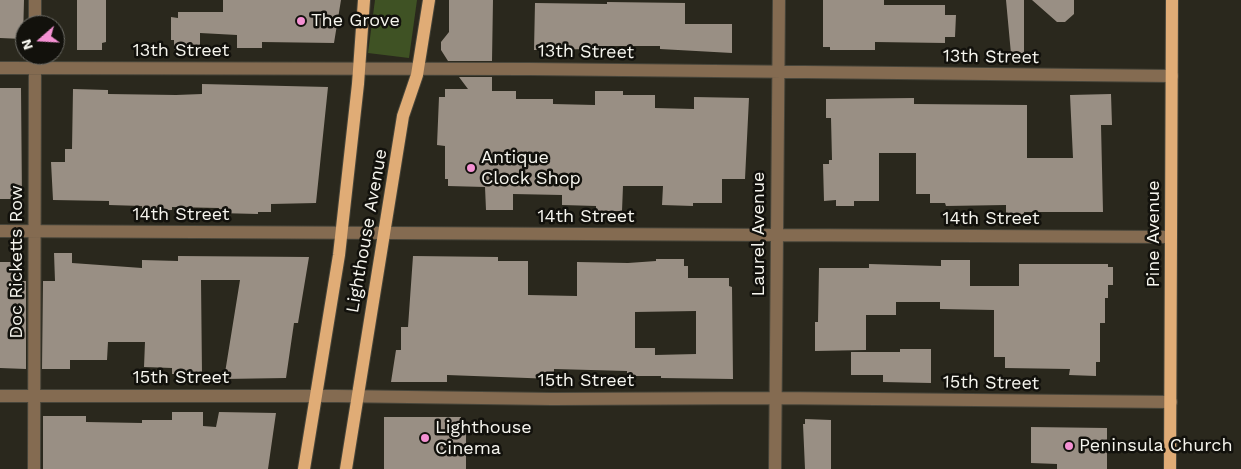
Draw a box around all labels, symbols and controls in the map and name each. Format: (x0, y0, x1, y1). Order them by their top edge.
place label: The Grove (311, 10, 400, 32)
north arrow (15, 15, 65, 65)
marker: The Grove (295, 15, 307, 27)
text: N (18, 37, 36, 52)
street label: 13th Street (133, 40, 229, 62)
street label: 13th Street (538, 40, 634, 64)
street label: 13th Street (943, 45, 1039, 69)
street label: Lighthouse Avenue (342, 147, 392, 315)
place label: Antique Clock Shop (481, 147, 581, 190)
marker: Antique Clock Shop (465, 162, 477, 174)
street label: Laurel Avenue (748, 172, 770, 296)
street label: Pine Avenue (1143, 180, 1165, 288)
street label: Doc Ricketts Row (6, 185, 28, 339)
street label: 14th Street (132, 204, 230, 226)
street label: 14th Street (537, 206, 635, 228)
street label: 14th Street (942, 208, 1040, 230)
street label: 15th Street (133, 367, 229, 389)
street label: 15th Street (538, 370, 634, 392)
street label: 15th Street (943, 371, 1039, 395)
place label: Lighthouse Cinema (435, 417, 532, 459)
marker: Lighthouse Cinema (419, 432, 431, 444)
place label: Peninsula Church (1079, 435, 1233, 457)
marker: Peninsula Church (1063, 440, 1075, 452)

